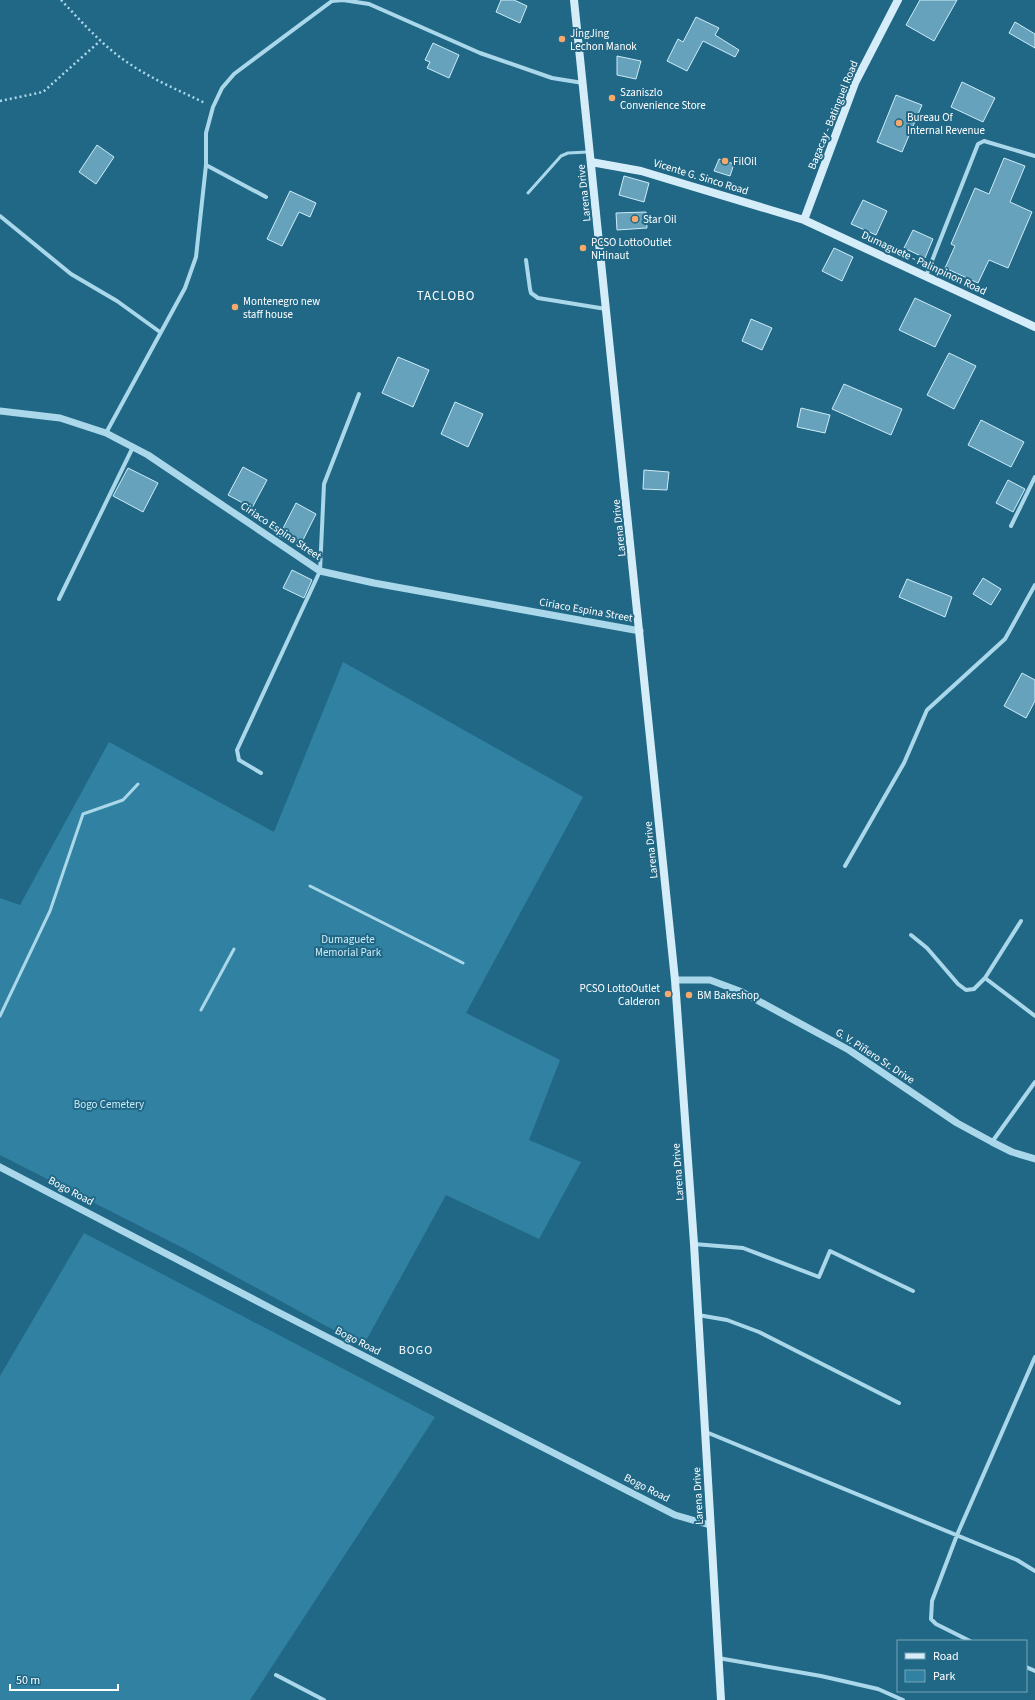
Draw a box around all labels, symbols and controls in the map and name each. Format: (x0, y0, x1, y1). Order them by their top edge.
place label: JingJing Lechon Manok (570, 26, 637, 54)
marker: JingJing Lechon Manok (557, 34, 567, 44)
street label: Bagacay - Batinguel Road (804, 58, 862, 172)
place label: Szaniszlo Convenience Store (620, 85, 706, 113)
marker: Szaniszlo Convenience Store (607, 93, 617, 103)
place label: Bureau Of Internal Revenue (907, 110, 986, 138)
marker: Bureau Of Internal Revenue (894, 118, 904, 128)
place label: FilOil (733, 154, 757, 169)
street label: Vicente G. Sinco Road (652, 155, 750, 199)
marker: FilOil (720, 156, 730, 166)
street label: Larena Drive (573, 163, 594, 222)
place label: Star Oil (643, 212, 677, 227)
marker: Star Oil (630, 214, 640, 224)
street label: Dumaguete - Palinpinon Road (859, 227, 989, 299)
place label: PCSO LottoOutlet NHinaut (591, 235, 672, 263)
marker: PCSO LottoOutlet NHinaut (578, 243, 588, 253)
district label: TACLOBO (417, 287, 475, 305)
place label: Montenegro new staff house (243, 294, 320, 322)
marker: Montenegro new staff house (230, 302, 240, 312)
street label: Ciriaco Espina Street (238, 498, 325, 564)
street label: Larena Drive (608, 498, 629, 557)
street label: Ciriaco Espina Street (538, 594, 634, 626)
street label: Larena Drive (640, 820, 661, 879)
park label: Dumaguete Memorial Park (315, 932, 382, 960)
place label: PCSO LottoOutlet Calderon (579, 981, 660, 1009)
place label: BM Bakeshop (697, 988, 759, 1003)
marker: PCSO LottoOutlet Calderon (663, 989, 673, 999)
marker: BM Bakeshop (684, 990, 694, 1000)
street label: G. V. Piñero Sr. Drive (832, 1025, 918, 1088)
park label: Bogo Cemetery (74, 1097, 144, 1112)
street label: Larena Drive (668, 1142, 687, 1201)
street label: Bogo Road (46, 1173, 96, 1209)
street label: Bogo Road (333, 1323, 383, 1359)
district label: BOGO (399, 1342, 433, 1359)
street label: Larena Drive (689, 1466, 707, 1525)
street label: Bogo Road (622, 1470, 672, 1506)
legend (897, 1640, 1027, 1692)
text: Road (933, 1648, 959, 1665)
scale bar (10, 1666, 118, 1692)
text: Park (933, 1668, 955, 1685)
text: 50 m (16, 1672, 40, 1689)

